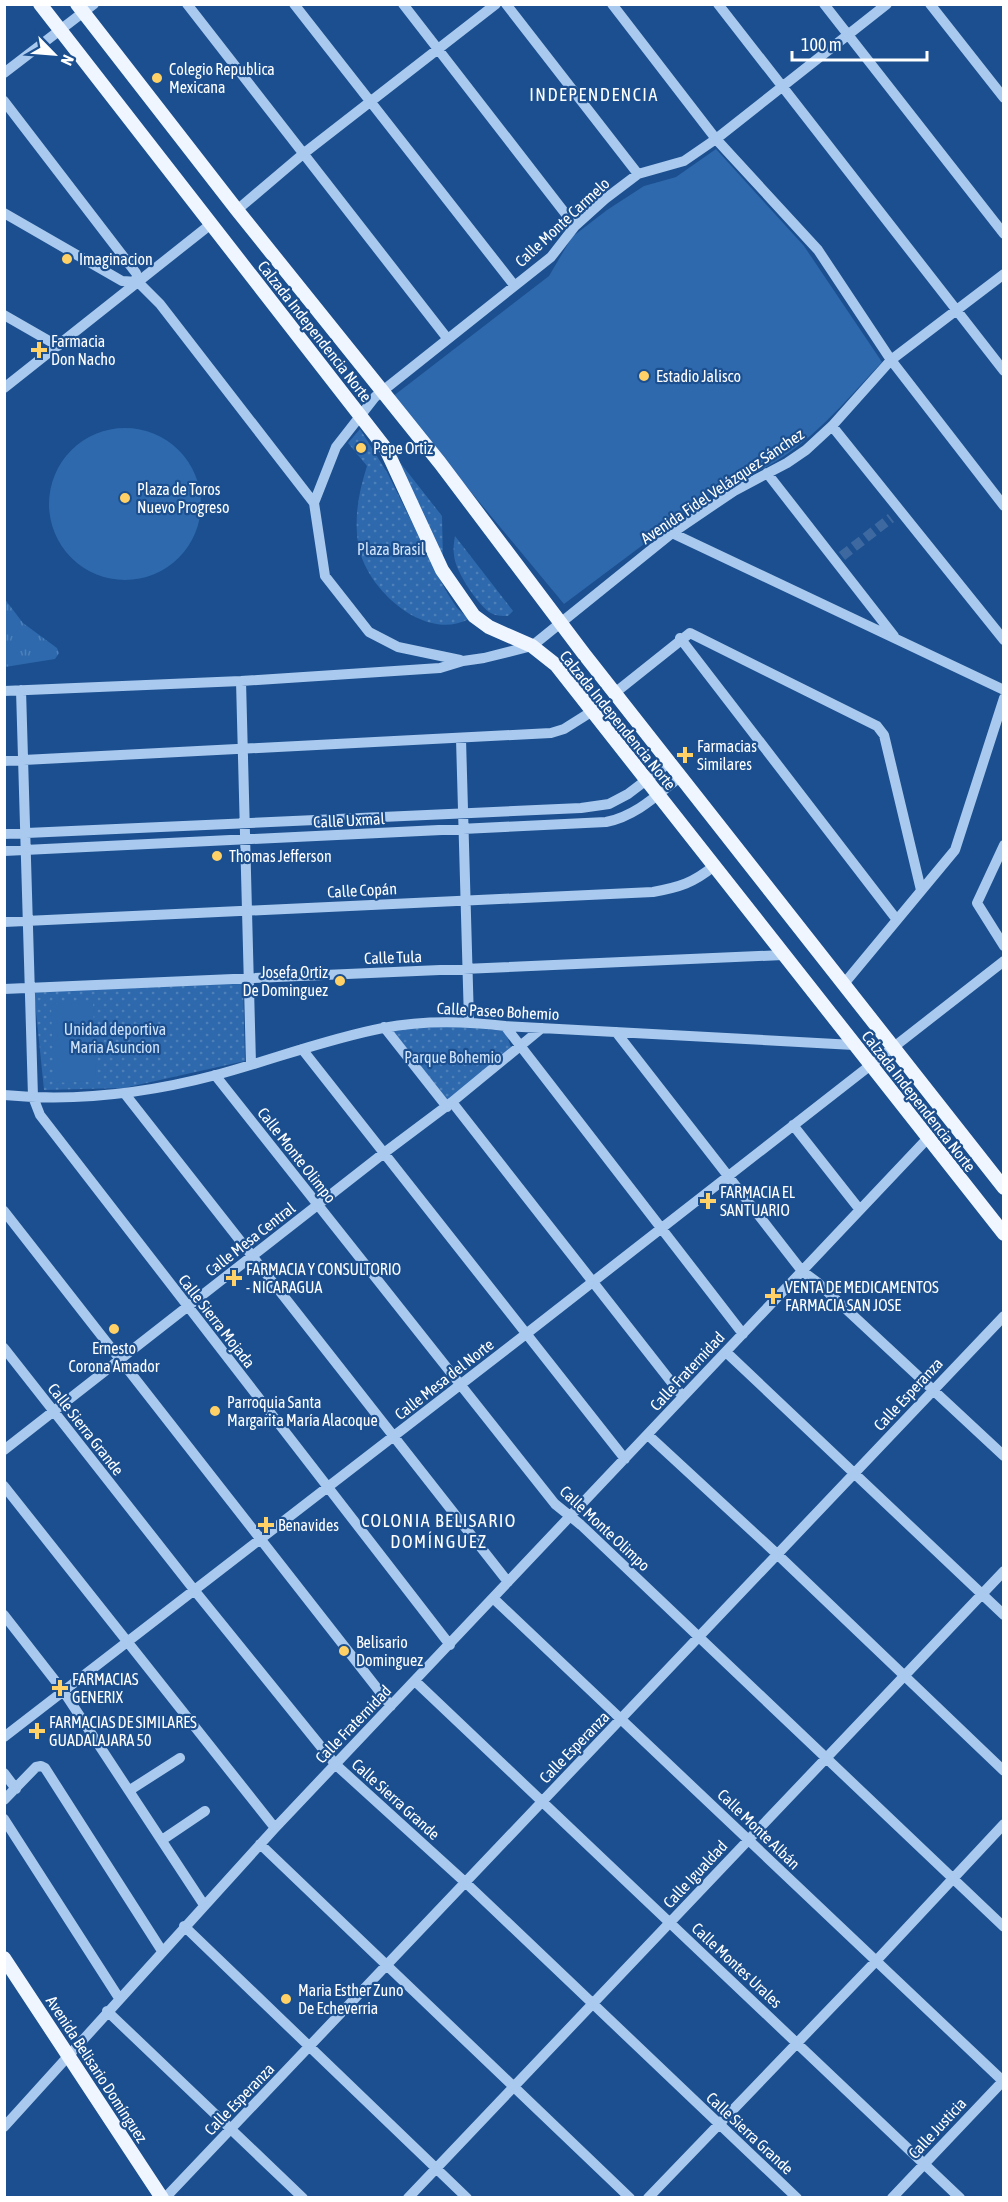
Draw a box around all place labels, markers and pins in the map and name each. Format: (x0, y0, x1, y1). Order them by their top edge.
place label: Colegio Republica Mexicana (169, 60, 275, 96)
marker: Colegio Republica Mexicana (150, 71, 164, 85)
place label: Imaginacion (79, 250, 153, 269)
marker: Imaginacion (60, 252, 74, 266)
place label: Farmacia Don Nacho (51, 332, 116, 368)
marker: Farmacia Don Nacho (32, 343, 46, 357)
place label: Estadio Jalisco (656, 367, 741, 385)
marker: Estadio Jalisco (637, 369, 651, 383)
place label: Pepe Ortiz (373, 439, 433, 458)
marker: Pepe Ortiz (354, 441, 368, 455)
place label: Plaza de Toros Nuevo Progreso (137, 480, 230, 517)
marker: Plaza de Toros Nuevo Progreso (118, 491, 132, 505)
place label: Farmacias Similares (697, 737, 757, 773)
marker: Farmacias Similares (678, 748, 692, 762)
place label: Thomas Jefferson (229, 847, 332, 865)
marker: Thomas Jefferson (210, 849, 224, 863)
place label: Josefa Ortiz De Dominguez (243, 963, 328, 1000)
marker: Josefa Ortiz De Dominguez (333, 974, 347, 988)
place label: FARMACIA EL SANTUARIO (720, 1183, 796, 1219)
marker: FARMACIA EL SANTUARIO (701, 1194, 715, 1208)
place label: FARMACIA Y CONSULTORIO - NICARAGUA (246, 1260, 401, 1296)
marker: FARMACIA Y CONSULTORIO - NICARAGUA (227, 1271, 241, 1285)
place label: VENTA DE MEDICAMENTOS FARMACIA SAN JOSE (785, 1278, 939, 1314)
marker: VENTA DE MEDICAMENTOS FARMACIA SAN JOSE (766, 1289, 780, 1303)
marker: Ernesto Corona Amador (107, 1322, 121, 1336)
place label: Ernesto Corona Amador (69, 1339, 160, 1375)
place label: Parroquia Santa Margarita María Alacoque (227, 1393, 378, 1430)
marker: Parroquia Santa Margarita María Alacoque (208, 1404, 222, 1418)
place label: Benavides (278, 1516, 339, 1534)
marker: Benavides (259, 1518, 273, 1532)
place label: Belisario Dominguez (356, 1633, 423, 1670)
marker: Belisario Dominguez (337, 1644, 351, 1658)
place label: FARMACIAS GENERIX (72, 1670, 139, 1706)
marker: FARMACIAS GENERIX (53, 1681, 67, 1695)
place label: FARMACIAS DE SIMILARES GUADALAJARA 50 (49, 1713, 197, 1749)
marker: FARMACIAS DE SIMILARES GUADALAJARA 50 (30, 1724, 44, 1738)
place label: Maria Esther Zuno De Echeverria (298, 1981, 403, 2017)
marker: Maria Esther Zuno De Echeverria (279, 1992, 293, 2006)

